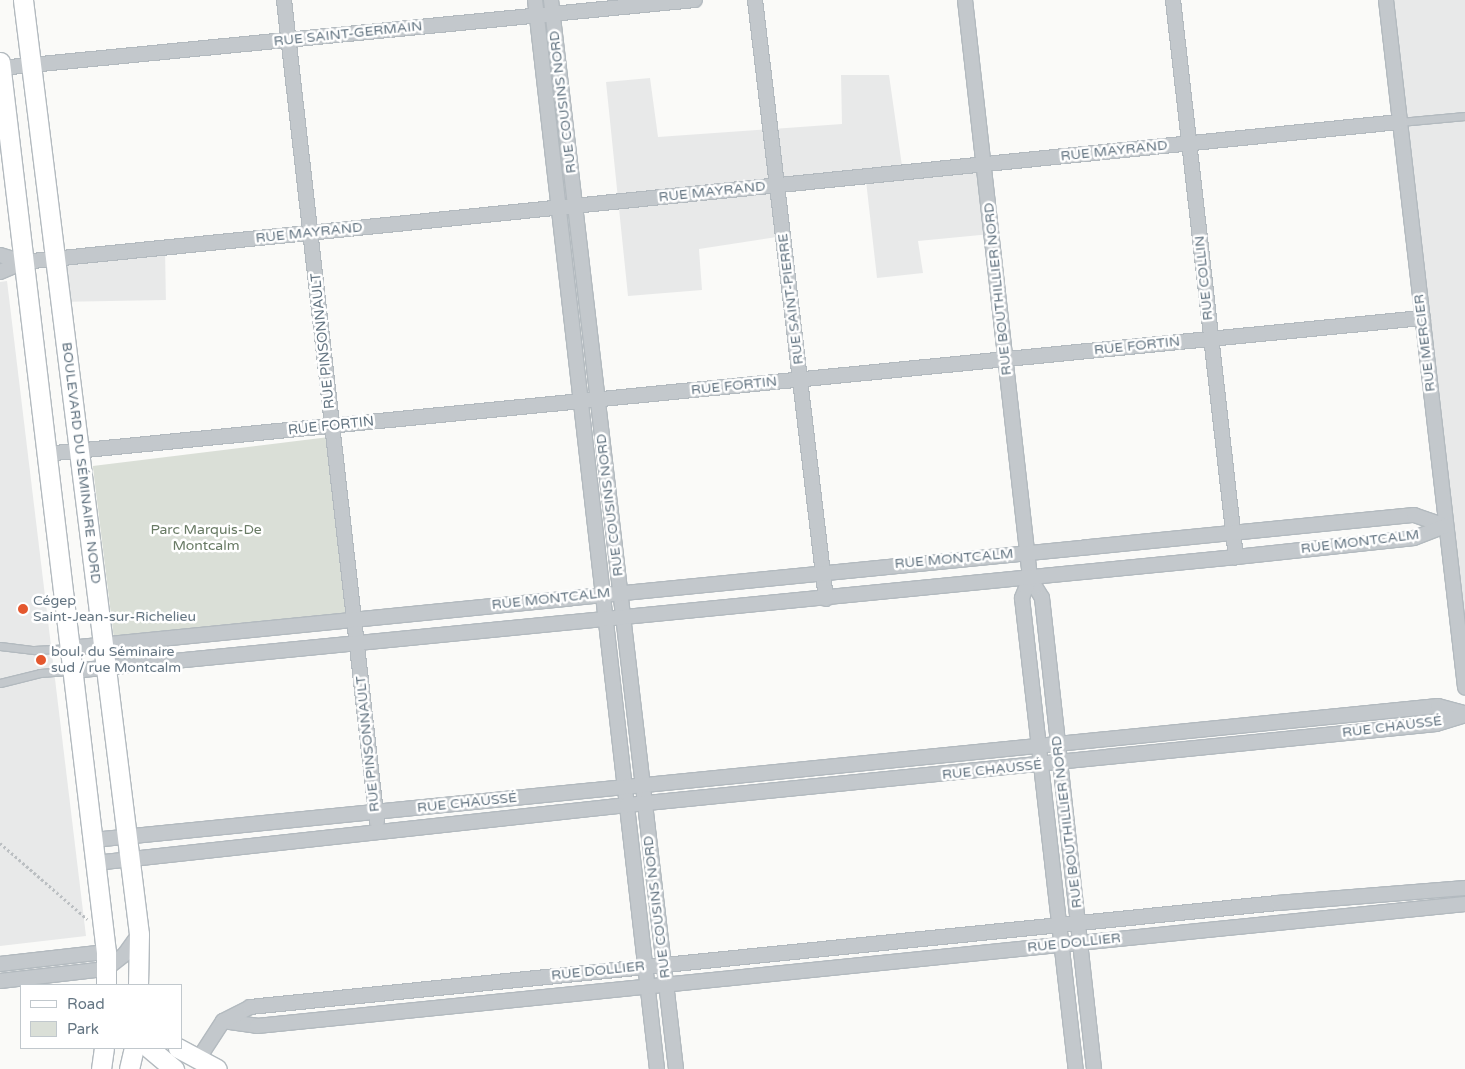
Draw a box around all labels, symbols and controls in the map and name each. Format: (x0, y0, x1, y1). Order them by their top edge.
street label: RUE SAINT-GERMAIN (273, 18, 423, 50)
street label: RUE COUSINS NORD (546, 30, 580, 174)
street label: RUE MAYRAND (1060, 137, 1168, 165)
street label: RUE MAYRAND (658, 178, 766, 206)
street label: RUE BOUTHILLIER NORD (981, 202, 1015, 376)
street label: RUE MAYRAND (255, 219, 363, 247)
street label: RUE SAINT-PIERRE (775, 232, 807, 366)
street label: RUE COLLIN (1191, 235, 1217, 321)
street label: RUE PINSONNAULT (308, 272, 338, 410)
street label: RUE MERCIER (1411, 293, 1439, 393)
street label: RUE FORTIN (1093, 333, 1181, 359)
street label: BOULEVARD DU SÉMINAIRE NORD (58, 341, 104, 585)
street label: RUE FORTIN (690, 373, 778, 399)
street label: RUE FORTIN (287, 413, 375, 439)
street label: RUE COUSINS NORD (593, 433, 627, 577)
park label: Parc Marquis-De Montcalm (150, 522, 262, 554)
street label: RUE MONTCALM (1300, 526, 1420, 558)
street label: RUE MONTCALM (894, 545, 1014, 573)
street label: RUE MONTCALM (491, 584, 611, 614)
place label: Cégep Saint-Jean-sur-Richelieu (33, 593, 196, 626)
marker: Cégep Saint-Jean-sur-Richelieu (17, 603, 29, 615)
place label: boul. du Séminaire sud / rue Montcalm (51, 644, 181, 676)
marker: boul. du Séminaire sud / rue Montcalm (35, 654, 47, 666)
street label: RUE PINSONNAULT (353, 675, 383, 813)
street label: RUE CHAUSSÉ (1341, 713, 1443, 741)
street label: RUE BOUTHILLIER NORD (1048, 735, 1086, 909)
street label: RUE CHAUSSÉ (941, 756, 1043, 784)
street label: RUE CHAUSSÉ (416, 789, 518, 817)
street label: RUE COUSINS NORD (640, 835, 674, 979)
street label: RUE DOLLIER (1026, 930, 1122, 956)
street label: RUE DOLLIER (550, 958, 646, 984)
legend (20, 984, 182, 1049)
text: Road (67, 995, 105, 1013)
text: Park (67, 1020, 99, 1038)

